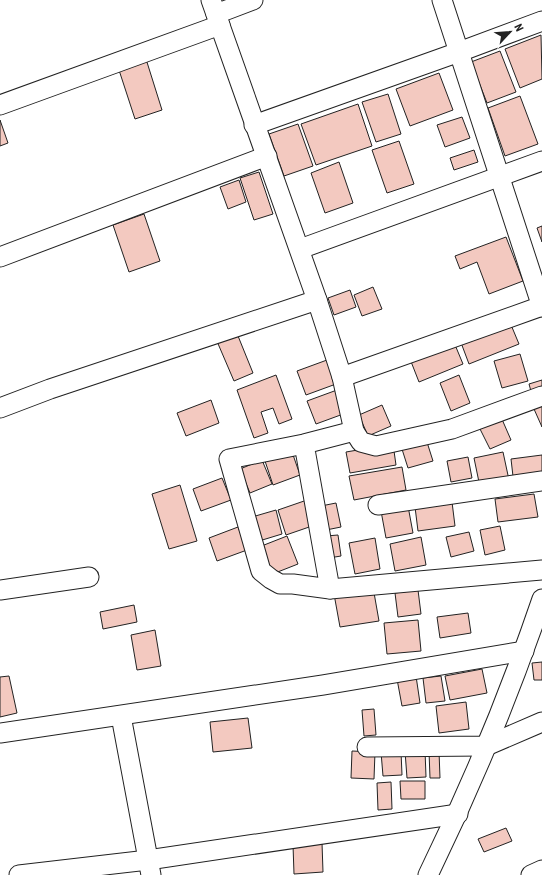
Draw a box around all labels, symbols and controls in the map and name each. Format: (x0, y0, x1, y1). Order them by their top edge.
north arrow (490, 12, 530, 52)
text: N (511, 22, 526, 34)

